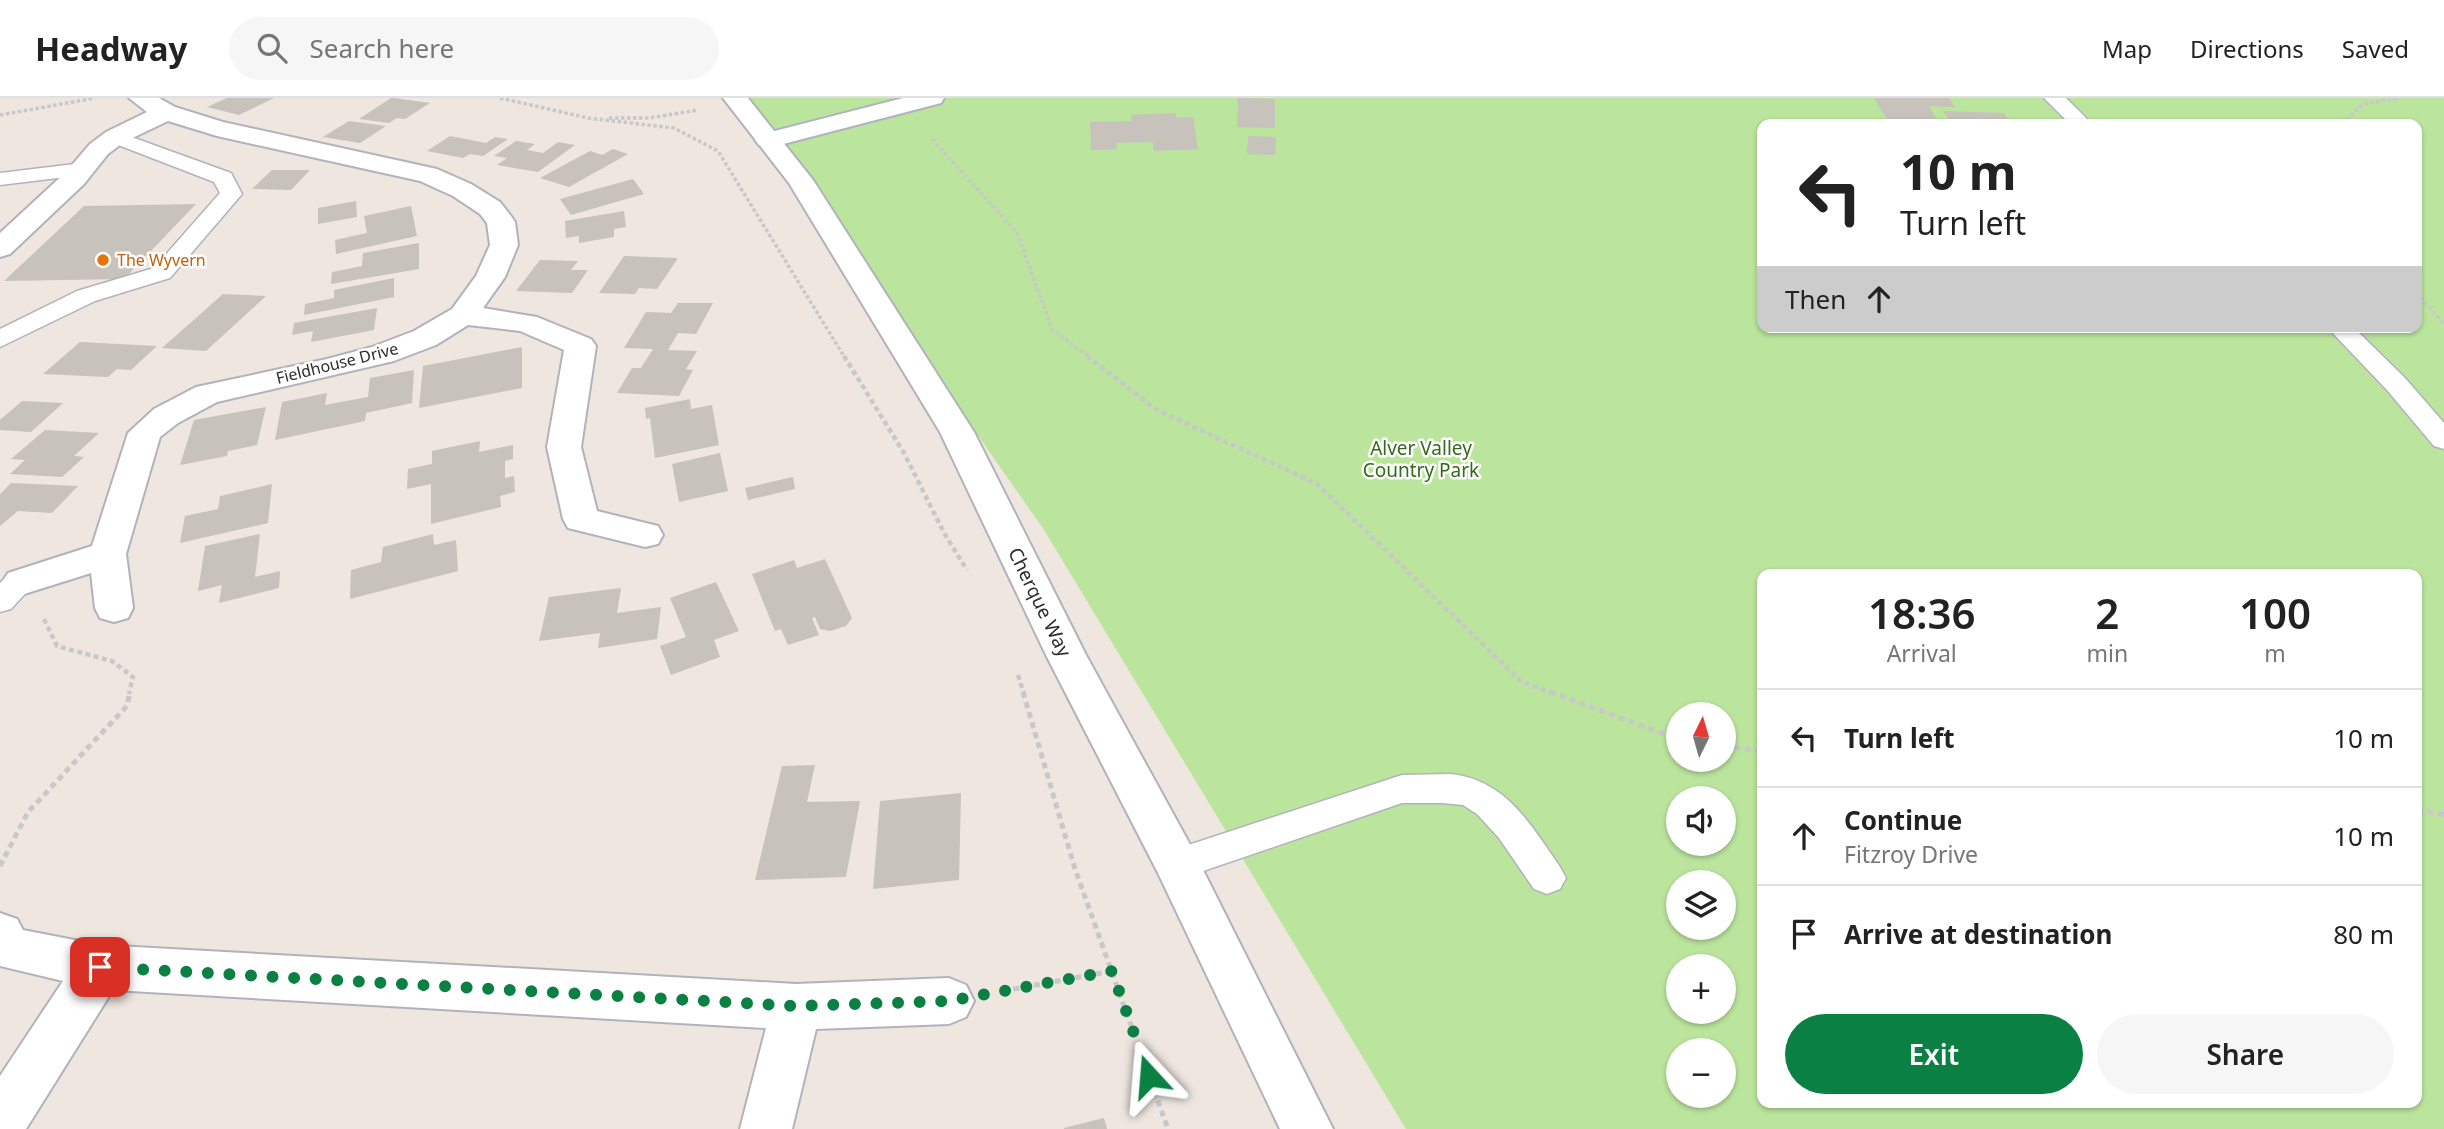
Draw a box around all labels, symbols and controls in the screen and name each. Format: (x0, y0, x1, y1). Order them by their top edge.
search box (229, 17, 719, 80)
text: Headway (35, 26, 187, 71)
icon: search (253, 29, 291, 67)
text: Search here (309, 30, 454, 66)
text: Map (2102, 32, 2152, 65)
text: Directions (2190, 32, 2304, 65)
text: Saved (2342, 32, 2409, 65)
text: 10 m (1900, 138, 2017, 204)
icon: left (1785, 147, 1876, 238)
text: Turn left (1900, 201, 2026, 244)
place label: The Wyvern (117, 249, 206, 271)
marker: The Wyvern (95, 252, 111, 268)
icon: ahead (1860, 280, 1898, 318)
text: Then (1785, 281, 1846, 317)
street label: Fieldhouse Drive (274, 337, 400, 389)
park label: Alver Valley Country Park (1363, 435, 1479, 483)
street label: Cherque Way (1002, 543, 1078, 661)
text: 18:36 (1868, 584, 1976, 641)
text: 2 (2095, 584, 2119, 641)
text: 100 (2239, 584, 2311, 641)
text: Arrival (1887, 637, 1957, 669)
text: min (2086, 637, 2128, 669)
text: m (2264, 637, 2286, 669)
north arrow (1666, 702, 1736, 772)
map controls (1666, 702, 1736, 1108)
icon: left (1785, 719, 1823, 757)
text: Turn left (1844, 720, 1955, 756)
text: 10 m (2333, 720, 2394, 756)
button: sound (1666, 786, 1736, 856)
text: Continue (1844, 802, 1962, 838)
icon: ahead (1785, 817, 1823, 855)
text: 10 m (2333, 818, 2394, 854)
text: Fitzroy Drive (1844, 838, 1978, 870)
button: layers (1666, 870, 1736, 940)
icon: arrive (1785, 915, 1823, 953)
text: Arrive at destination (1844, 916, 2113, 952)
text: 80 m (2333, 916, 2394, 952)
pin (70, 937, 130, 997)
icon: arrive (81, 948, 119, 986)
button: + (1666, 954, 1736, 1024)
button: Exit (1785, 1014, 2083, 1094)
button: Share (2097, 1014, 2394, 1094)
button: − (1666, 1038, 1736, 1108)
position arrow (1112, 1039, 1186, 1113)

